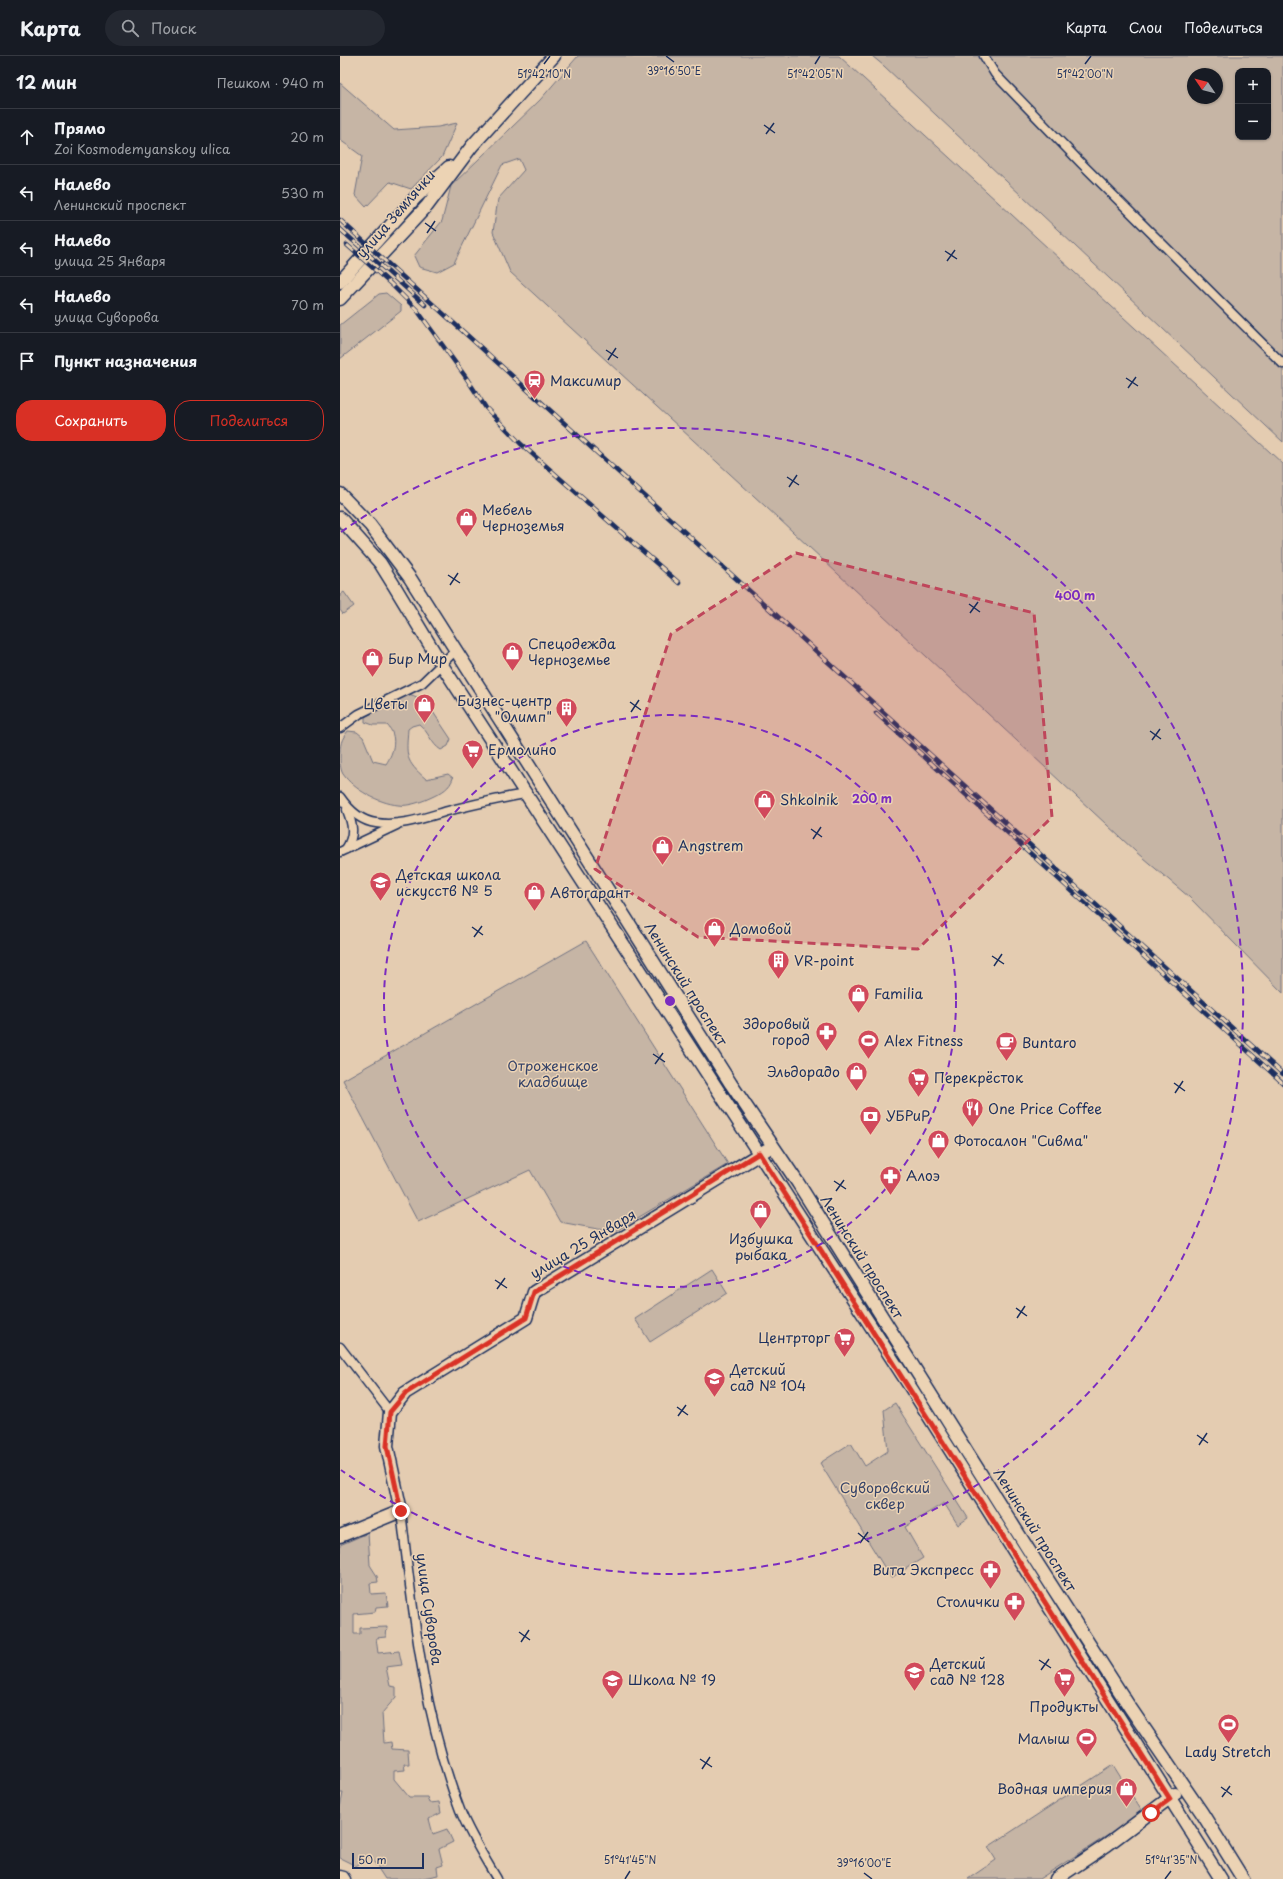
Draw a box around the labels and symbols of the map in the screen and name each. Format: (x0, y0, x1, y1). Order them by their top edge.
text: 39°16'50"E (647, 63, 701, 78)
text: 51°42'10"N (517, 66, 571, 81)
text: 51°42'05"N (787, 66, 843, 81)
text: 51°42'00"N (1057, 66, 1114, 81)
north arrow (1187, 68, 1223, 104)
street label: улица Землячки (351, 165, 440, 262)
station icon: Максимир (522, 368, 548, 401)
place label: Максимир (550, 370, 621, 391)
place label: Мебель Черноземья (482, 499, 565, 536)
shop icon: Мебель Черноземья (453, 505, 479, 538)
text: 400 m (1055, 586, 1095, 604)
place label: Спецодежда Черноземье (528, 633, 616, 670)
shop icon: Спецодежда Черноземье (500, 639, 526, 672)
shop icon: Бир Мир (359, 646, 385, 679)
place label: Бир Мир (388, 648, 447, 669)
place label: Бизнес-центр "Олимп" (457, 690, 552, 727)
shop icon: Цветы (411, 691, 437, 724)
place label: Цветы (364, 693, 408, 714)
building icon: Бизнес-центр "Олимп" (554, 696, 580, 729)
supermarket icon: Ермолино (460, 737, 486, 770)
place label: Ермолино (488, 739, 557, 760)
shop icon: Shkolnik (752, 787, 778, 820)
place label: Shkolnik (780, 789, 839, 810)
text: 200 m (852, 789, 892, 807)
shop icon: Angstrem (650, 833, 676, 866)
place label: Angstrem (678, 835, 743, 856)
place label: Детская школа искусств № 5 (395, 864, 501, 901)
school or university icon: Детская школа искусств № 5 (367, 870, 393, 903)
shop icon: Автогарант (521, 880, 547, 913)
place label: Автогарант (550, 882, 631, 903)
shop icon: Домовой (701, 916, 727, 949)
street label: Ленинский проспект (640, 918, 733, 1050)
place label: Домовой (729, 918, 791, 939)
building icon: VR-point (765, 948, 791, 981)
place label: VR-point (794, 950, 854, 971)
shop icon: Familia (845, 981, 871, 1014)
place label: Familia (874, 983, 923, 1004)
centre of rings (663, 994, 677, 1008)
place label: Здоровый город (742, 1013, 810, 1050)
pharmacy icon: Здоровый город (813, 1019, 839, 1052)
sports icon: Alex Fitness (856, 1028, 882, 1061)
place label: Alex Fitness (884, 1030, 964, 1051)
cafe icon: Buntaro (993, 1030, 1019, 1063)
place label: Buntaro (1022, 1032, 1077, 1053)
park label: Отроженское кладбище (507, 1055, 599, 1092)
shop icon: Эльдорадо (843, 1059, 869, 1092)
place label: Эльдорадо (767, 1061, 840, 1082)
supermarket icon: Перекрёсток (906, 1065, 932, 1098)
place label: Перекрёсток (934, 1067, 1024, 1088)
restaurant icon: One Price Coffee (959, 1096, 985, 1129)
place label: One Price Coffee (988, 1098, 1102, 1119)
bank icon: УБРиР (857, 1103, 883, 1136)
place label: УБРиР (886, 1105, 930, 1126)
shop icon: Фотосалон "Сивма" (926, 1128, 952, 1161)
place label: Фотосалон "Сивма" (954, 1130, 1088, 1151)
pharmacy icon: Алоэ (878, 1163, 904, 1196)
place label: Алоэ (906, 1165, 940, 1186)
street label: Ленинский проспект (816, 1191, 909, 1323)
shop icon: Избушка рыбака (748, 1198, 774, 1231)
street label: улица 25 Января (526, 1204, 640, 1284)
place label: Избушка рыбака (729, 1228, 793, 1265)
supermarket icon: Центрторг (832, 1325, 858, 1358)
place label: Центрторг (758, 1327, 831, 1348)
place label: Детский сад № 104 (729, 1359, 806, 1396)
school or university icon: Детский сад № 104 (702, 1365, 728, 1398)
street label: Ленинский проспект (989, 1464, 1082, 1596)
park label: Суворовский сквер (840, 1477, 930, 1514)
route end (392, 1502, 410, 1520)
street label: улица Суворова (411, 1552, 448, 1667)
pharmacy icon: Вита Экспресс (977, 1557, 1003, 1590)
place label: Вита Экспресс (872, 1559, 974, 1580)
pharmacy icon: Столички (1002, 1589, 1028, 1622)
place label: Столички (936, 1591, 1000, 1612)
place label: Детский сад № 128 (929, 1653, 1005, 1690)
school or university icon: Детский сад № 128 (901, 1659, 927, 1692)
supermarket icon: Продукты (1051, 1666, 1077, 1699)
school or university icon: Школа № 19 (599, 1667, 625, 1700)
place label: Школа № 19 (628, 1669, 716, 1690)
place label: Продукты (1029, 1696, 1099, 1717)
sports icon: Lady Stretch (1215, 1711, 1241, 1744)
sports icon: Малыш (1073, 1726, 1099, 1759)
place label: Малыш (1018, 1728, 1070, 1749)
place label: Lady Stretch (1185, 1741, 1271, 1762)
shop icon: Водная империя (1114, 1776, 1140, 1809)
place label: Водная империя (997, 1778, 1112, 1799)
route start (1142, 1804, 1160, 1822)
scale bar (352, 1851, 424, 1870)
text: 51°41'45"N (604, 1852, 656, 1867)
text: 51°41'35"N (1145, 1852, 1198, 1867)
text: 39°16'00"E (836, 1855, 892, 1870)

